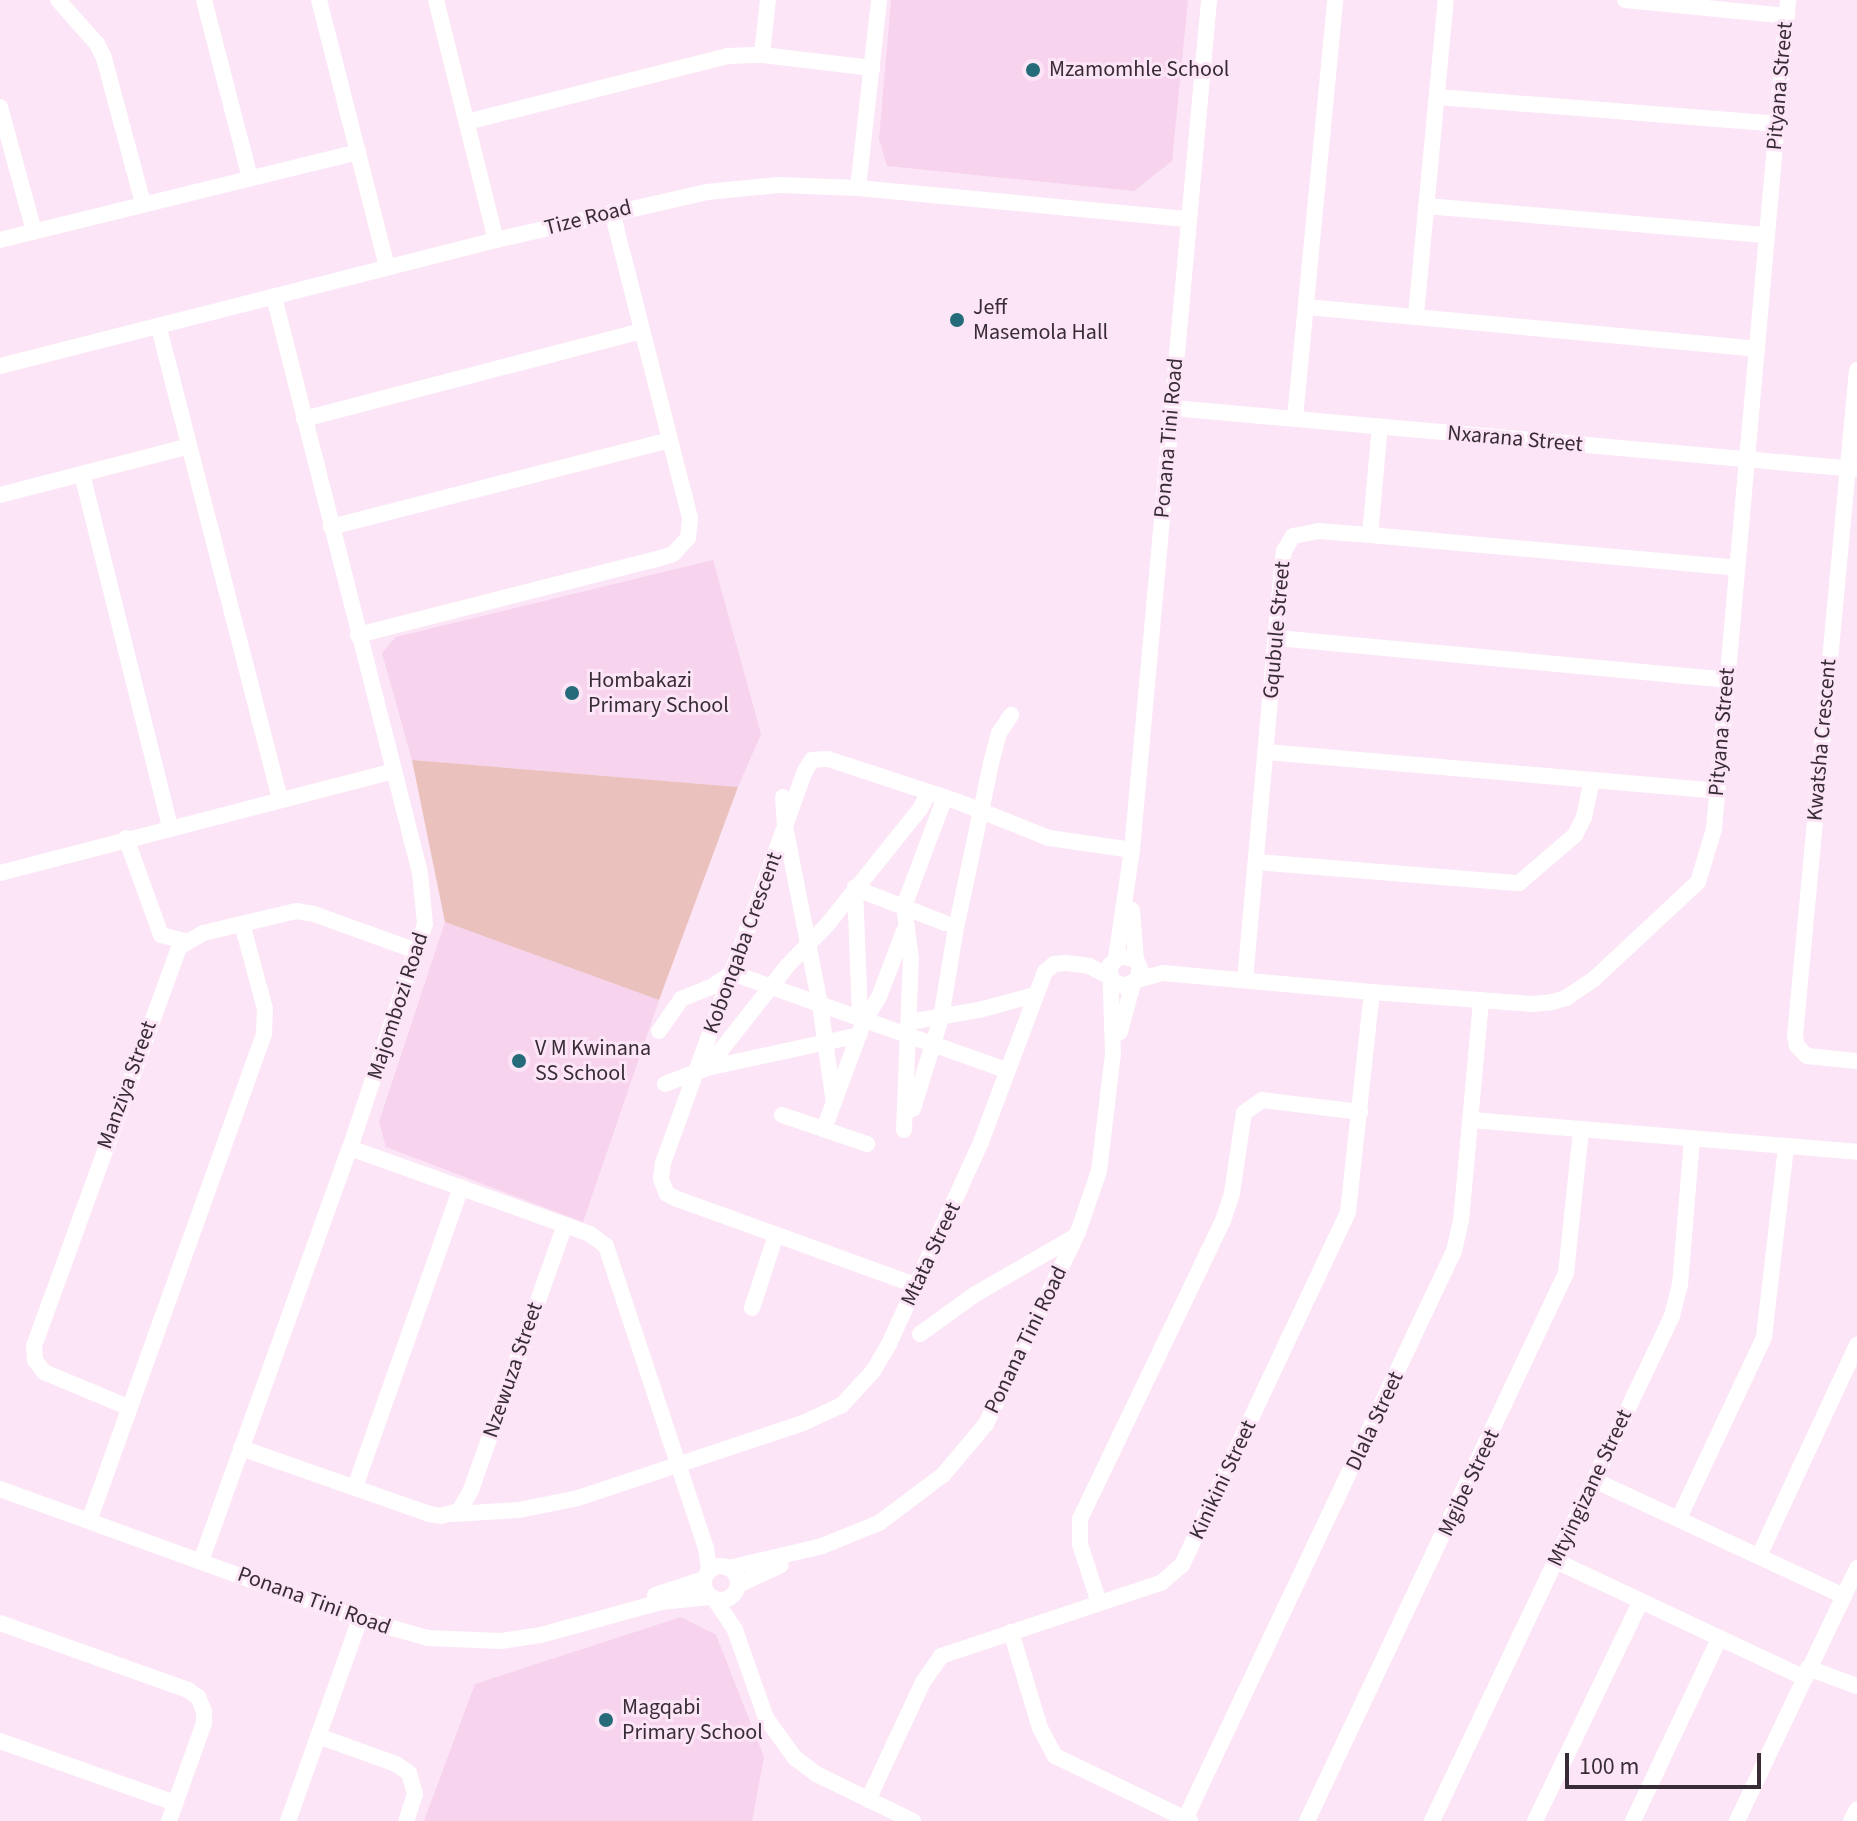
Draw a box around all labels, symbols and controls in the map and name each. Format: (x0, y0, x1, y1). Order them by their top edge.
street label: Pityana Street (1761, 21, 1799, 151)
place label: Mzamomhle School (1049, 57, 1229, 83)
marker: Mzamomhle School (1024, 61, 1042, 79)
street label: Tize Road (542, 194, 634, 242)
place label: Jeff Masemola Hall (973, 294, 1108, 346)
marker: Jeff Masemola Hall (948, 311, 966, 329)
street label: Ponana Tini Road (1149, 357, 1189, 519)
street label: Nxarana Street (1446, 420, 1584, 458)
street label: Gqubule Street (1258, 560, 1296, 700)
street label: Kwatsha Crescent (1802, 658, 1842, 822)
place label: Hombakazi Primary School (588, 667, 729, 718)
street label: Pityana Street (1703, 667, 1741, 797)
marker: Hombakazi Primary School (563, 684, 581, 702)
street label: Kobonqaba Crescent (698, 849, 788, 1037)
street label: Majombozi Road (362, 929, 434, 1083)
street label: Manziya Street (92, 1017, 162, 1153)
place label: V M Kwinana SS School (535, 1035, 651, 1086)
marker: V M Kwinana SS School (510, 1052, 528, 1070)
street label: Mtata Street (896, 1198, 966, 1310)
street label: Ponana Tini Road (979, 1262, 1073, 1418)
street label: Nzewuza Street (477, 1299, 549, 1441)
street label: Dlala Street (1341, 1367, 1409, 1475)
street label: Mtyingizane Street (1542, 1405, 1638, 1571)
street label: Kinikini Street (1184, 1416, 1262, 1544)
street label: Mgibe Street (1433, 1425, 1505, 1541)
street label: Ponana Tini Road (234, 1561, 394, 1641)
place label: Magqabi Primary School (622, 1694, 763, 1746)
marker: Magqabi Primary School (597, 1711, 615, 1729)
scale bar (1569, 1737, 1765, 1787)
text: 100 m (1579, 1749, 1639, 1784)

